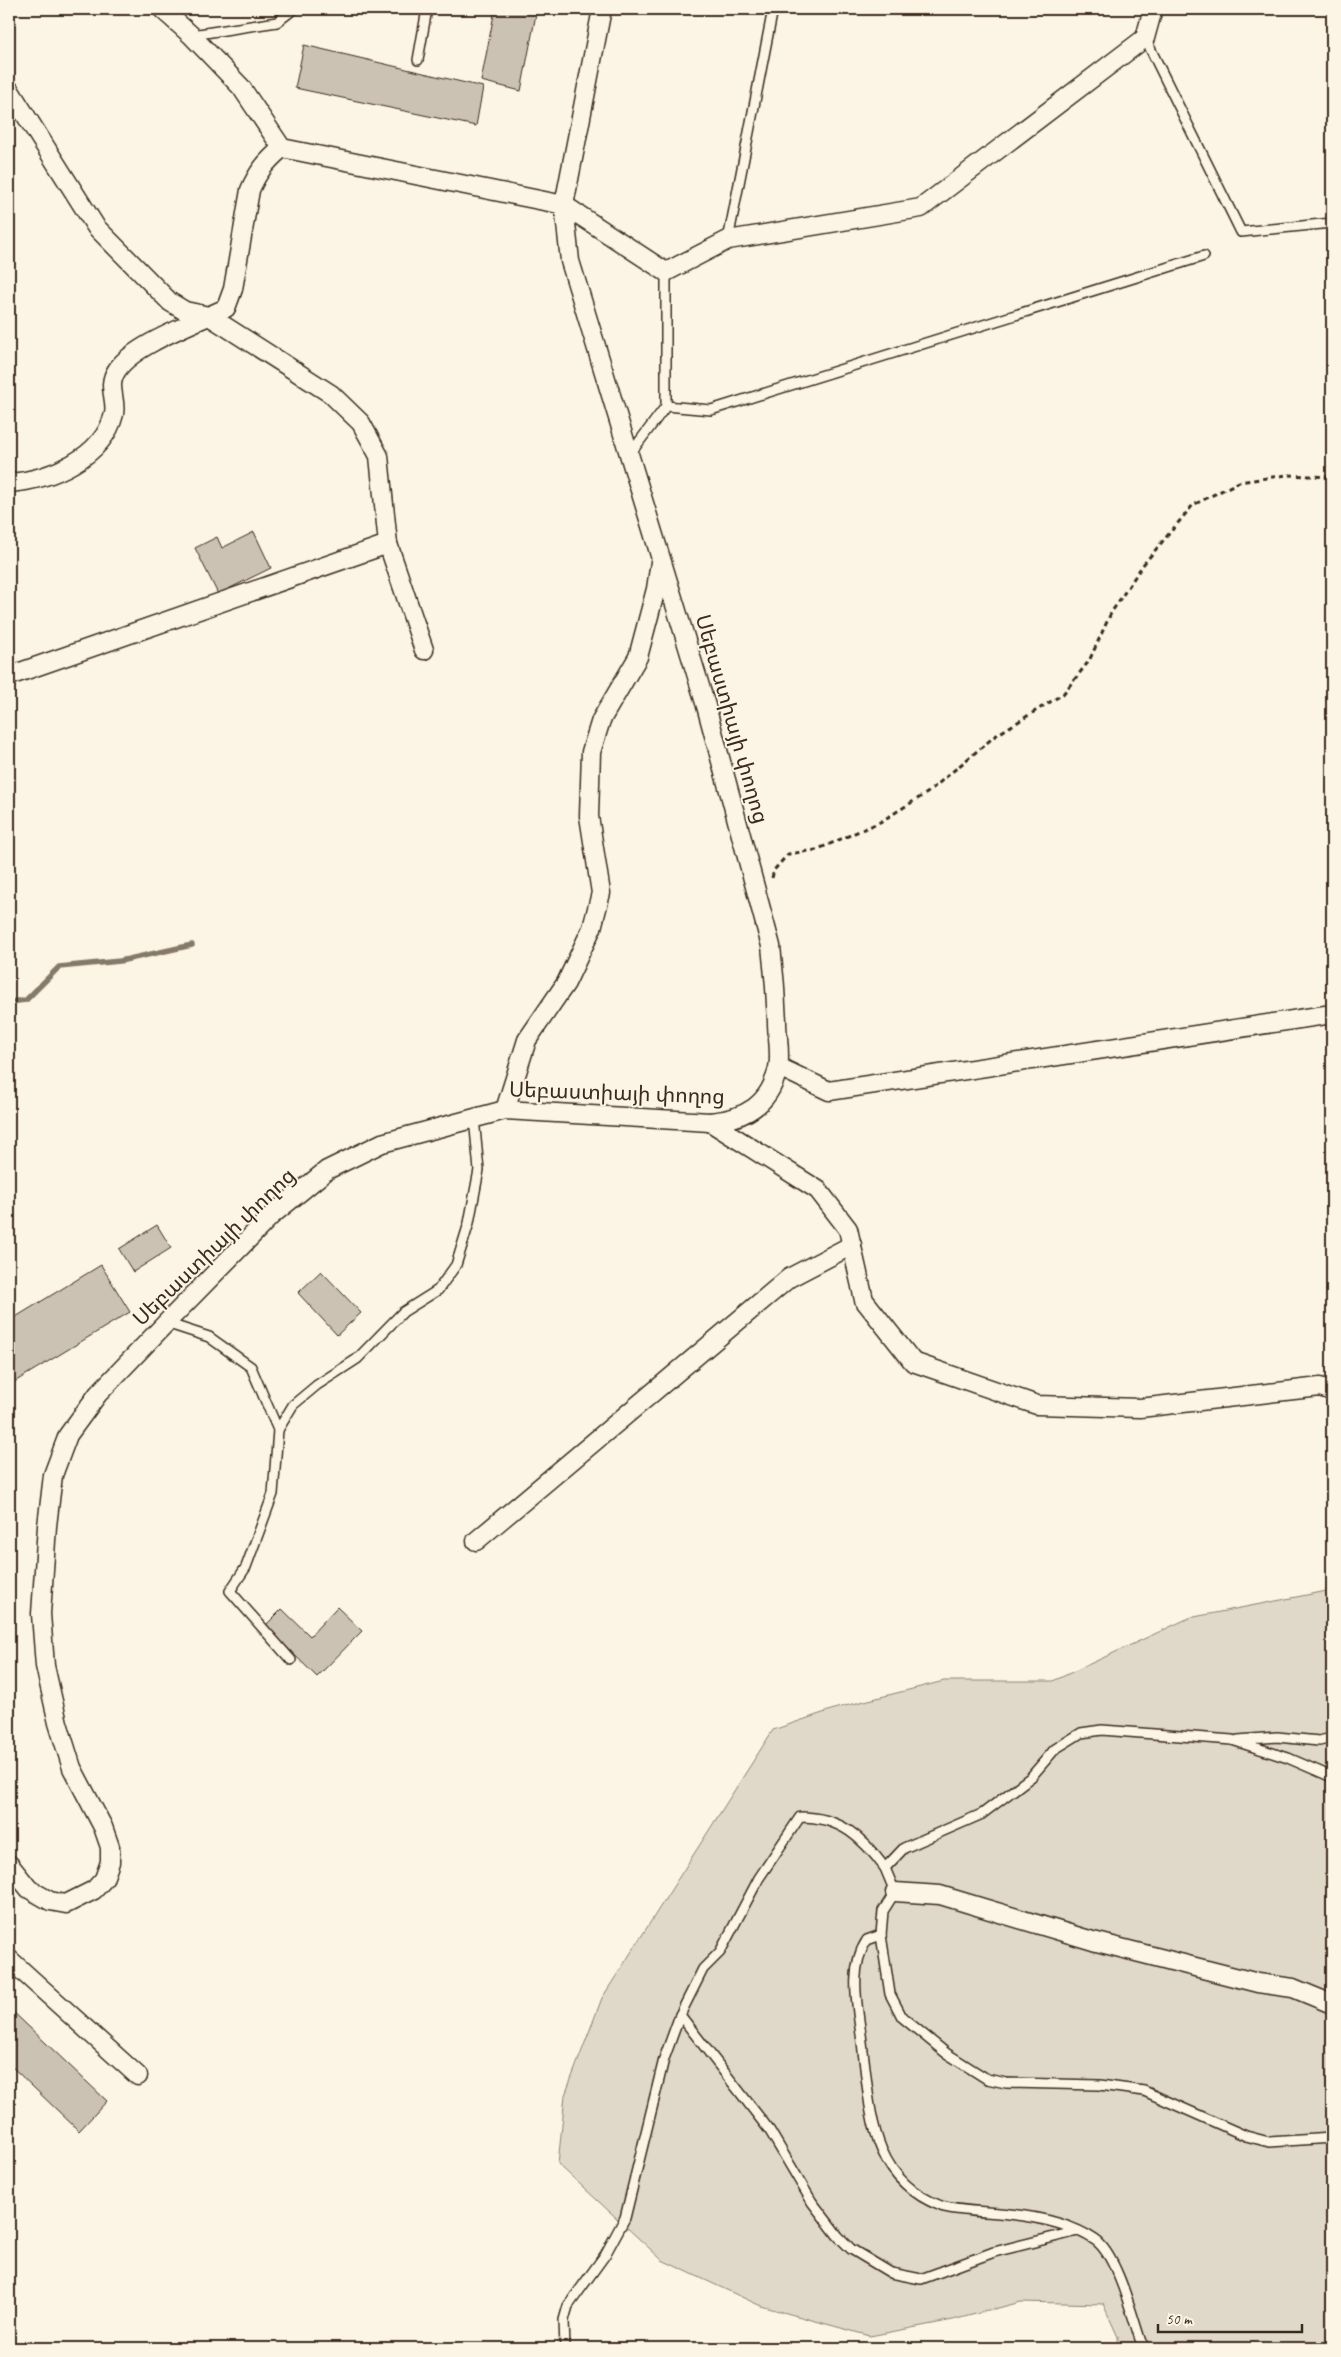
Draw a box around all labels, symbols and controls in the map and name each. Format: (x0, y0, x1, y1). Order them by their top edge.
street label: Սեբաստիայի փողոց (690, 612, 774, 826)
street label: Սեբաստիայի փողոց (509, 1076, 725, 1110)
street label: Սեբաստիայի փողոց (127, 1163, 301, 1331)
scale bar (1158, 2302, 1302, 2334)
text: 50 m (1166, 2310, 1193, 2329)

